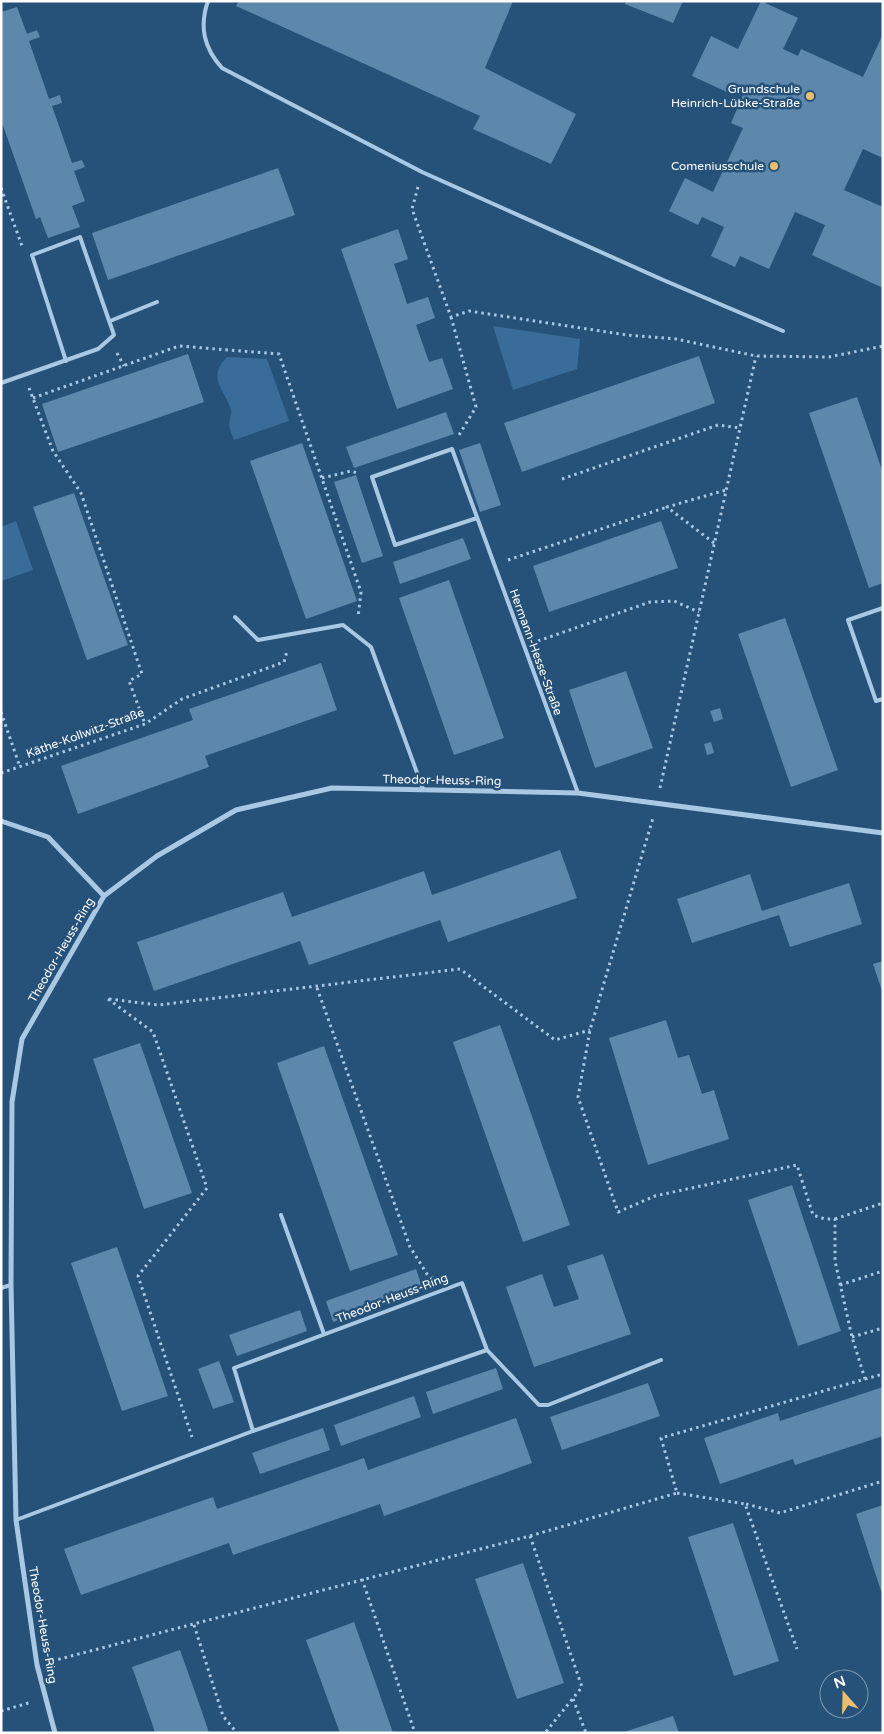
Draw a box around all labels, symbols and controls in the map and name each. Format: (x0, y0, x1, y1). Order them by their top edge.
place label: Grundschule Heinrich-Lübke-Straße (671, 82, 800, 110)
marker: Grundschule Heinrich-Lübke-Straße (804, 90, 816, 102)
place label: Comeniusschule (671, 159, 764, 173)
marker: Comeniusschule (768, 160, 780, 172)
street label: Hermann-Hesse-Straße (507, 587, 565, 717)
street label: Käthe-Kollwitz-Straße (24, 705, 146, 761)
street label: Theodor-Heuss-Ring (382, 772, 502, 788)
street label: Theodor-Heuss-Ring (25, 895, 97, 1005)
street label: Theodor-Heuss-Ring (334, 1270, 450, 1326)
street label: Theodor-Heuss-Ring (26, 1565, 60, 1685)
north arrow (819, 1669, 869, 1719)
text: N (832, 1672, 848, 1692)

